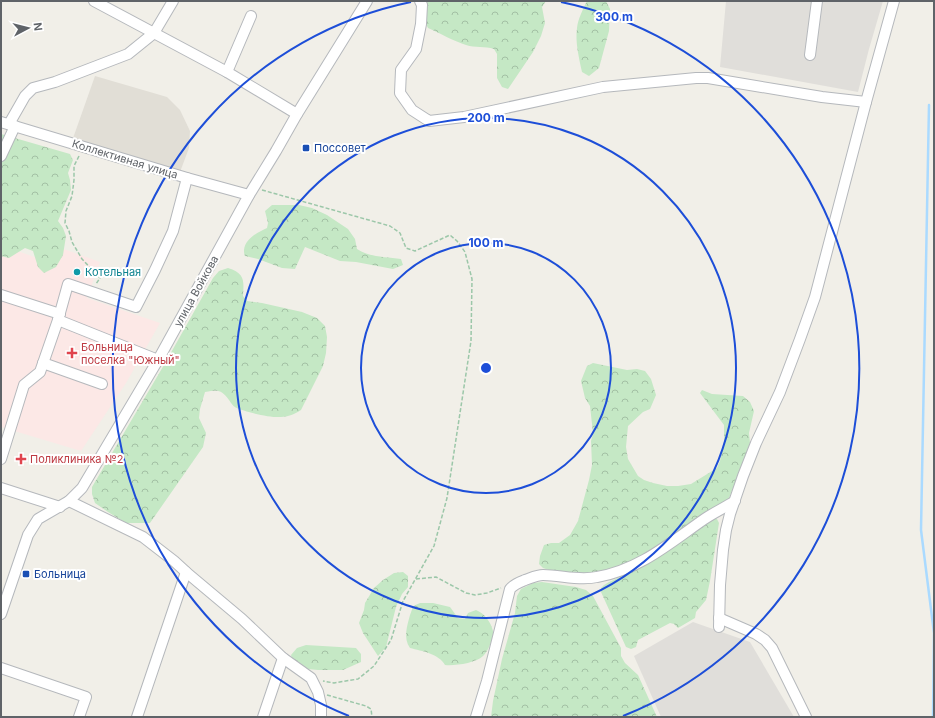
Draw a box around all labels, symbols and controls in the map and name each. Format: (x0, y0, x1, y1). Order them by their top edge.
north arrow (8, 8, 48, 48)
text: 300 m (595, 9, 633, 24)
text: N (30, 22, 45, 32)
text: 200 m (467, 110, 505, 125)
street label: Коллективная улица (70, 136, 180, 182)
place label: Поссовет (314, 141, 367, 155)
marker: Поссовет (301, 143, 311, 153)
text: 100 m (468, 235, 504, 250)
street label: улица Войкова (171, 253, 221, 329)
place label: Котельная (85, 265, 141, 279)
marker: Котельная (72, 267, 82, 277)
place label: Больница поселка "Южный" (81, 340, 180, 367)
marker: Больница поселка "Южный" (66, 347, 78, 359)
centre of rings (479, 361, 493, 375)
place label: Поликлиника №2 (30, 452, 123, 466)
marker: Поликлиника №2 (15, 453, 27, 465)
place label: Больница (34, 567, 86, 581)
marker: Больница (21, 569, 31, 579)

